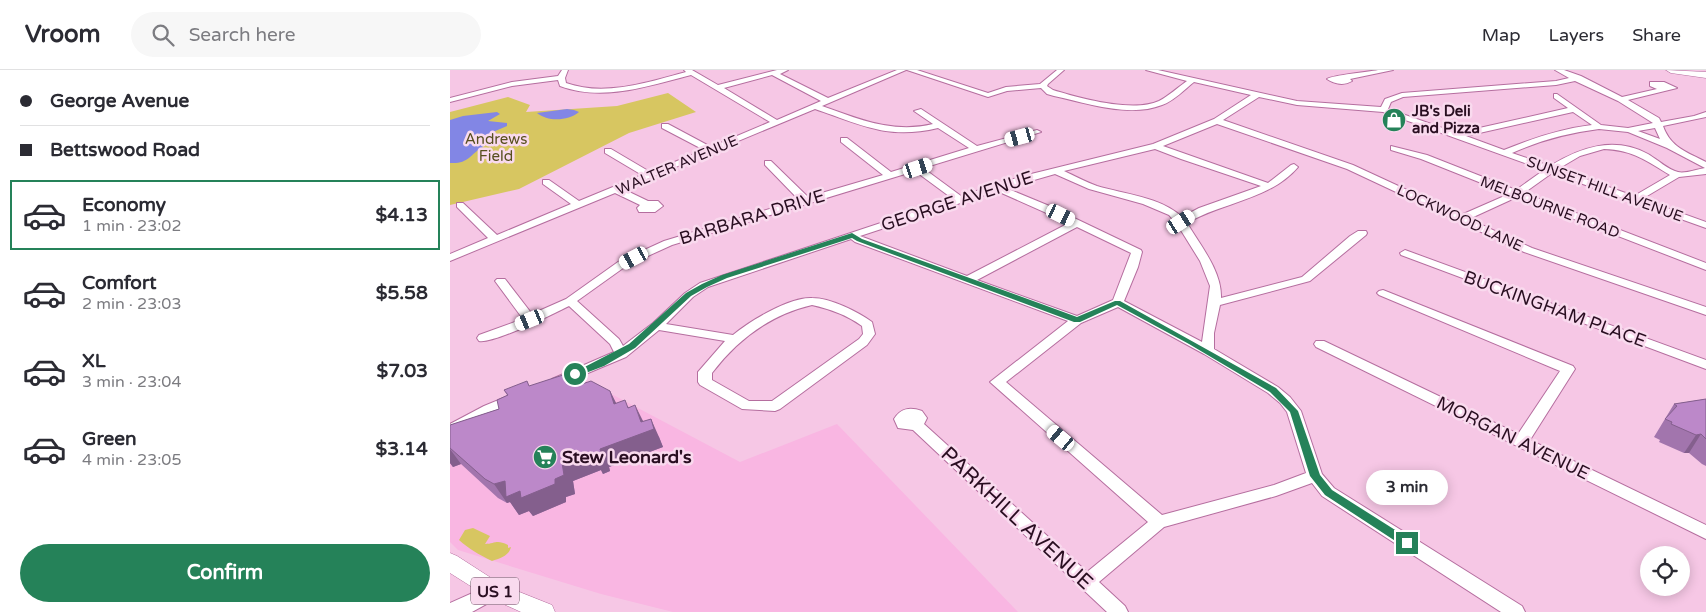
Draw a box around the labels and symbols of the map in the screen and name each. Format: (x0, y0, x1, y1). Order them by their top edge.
place label: JB's Deli and Pizza (1411, 102, 1480, 137)
shop icon: JB's Deli and Pizza (1381, 107, 1407, 133)
car (1003, 126, 1036, 148)
park label: Andrews Field (465, 130, 527, 165)
street label: WALTER AVENUE (613, 131, 741, 199)
street label: SUNSET HILL AVENUE (1524, 152, 1686, 226)
car (901, 156, 934, 180)
street label: GEORGE AVENUE (878, 166, 1036, 236)
street label: MELBOURNE ROAD (1478, 172, 1622, 242)
street label: LOCKWOOD LANE (1394, 181, 1526, 255)
street label: BARBARA DRIVE (677, 184, 827, 250)
car (1044, 202, 1077, 228)
car (1164, 208, 1197, 236)
car (617, 244, 650, 272)
street label: BUCKINGHAM PLACE (1461, 266, 1649, 352)
car (513, 307, 546, 333)
route start (564, 363, 586, 385)
street label: MORGAN AVENUE (1433, 391, 1593, 485)
car (1044, 423, 1077, 453)
street label: PARKHILL AVENUE (936, 442, 1098, 595)
supermarket icon: Stew Leonard's (532, 444, 558, 470)
place label: Stew Leonard's (562, 446, 692, 468)
callout: 3 min (1366, 470, 1448, 506)
route end (1396, 532, 1418, 554)
road number: US 1 (471, 578, 519, 604)

